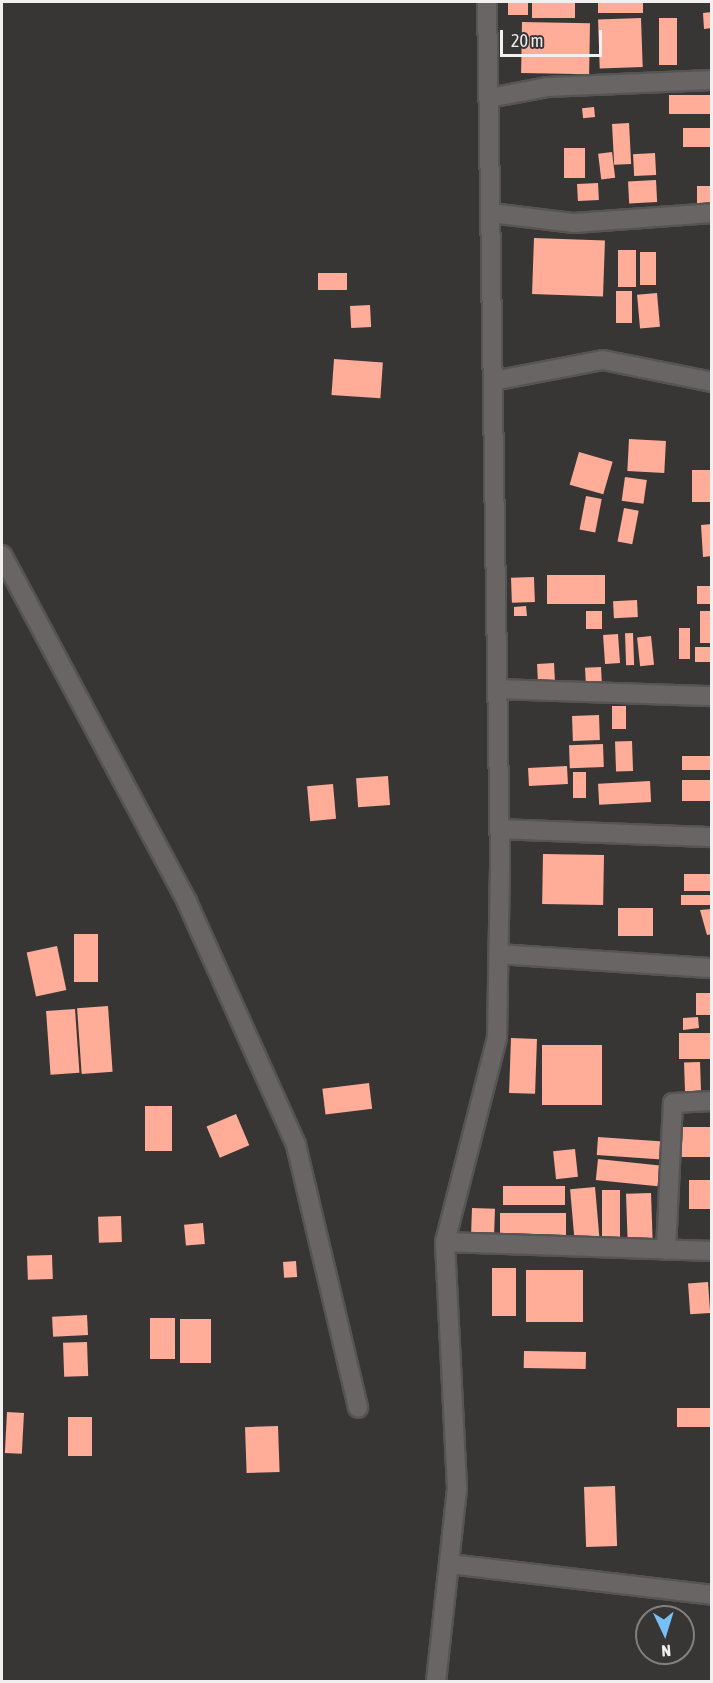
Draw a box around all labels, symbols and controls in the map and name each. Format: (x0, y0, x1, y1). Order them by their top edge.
scale bar (503, 18, 605, 56)
text: 20 m (511, 30, 543, 51)
north arrow (635, 1605, 695, 1665)
text: N (661, 1642, 671, 1660)

